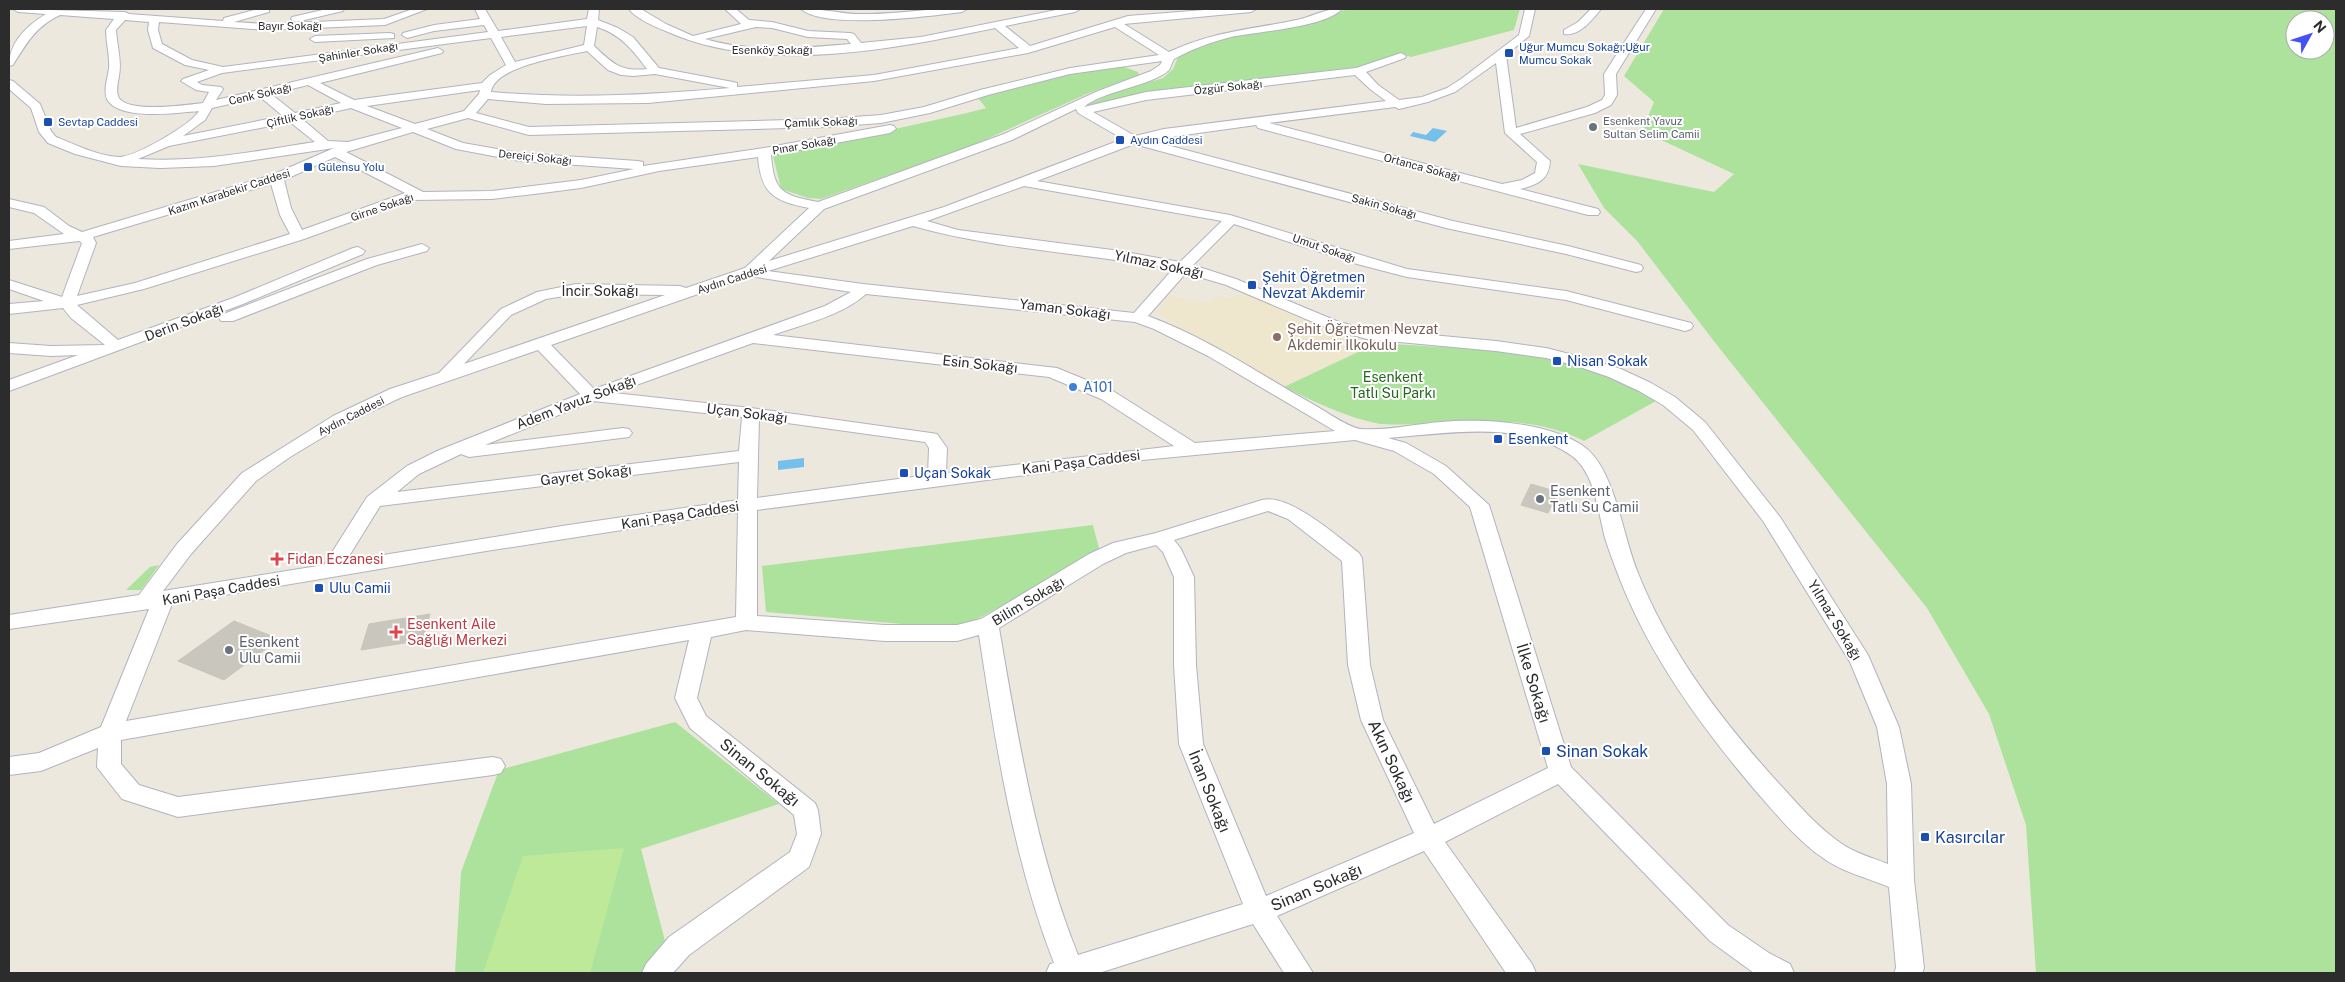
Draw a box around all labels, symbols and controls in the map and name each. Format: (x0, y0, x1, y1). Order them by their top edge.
north arrow (2285, 10, 2335, 60)
text: N (2310, 17, 2330, 36)
street label: Bayır Sokağı (258, 20, 322, 32)
street label: Şahinler Sokağı (317, 40, 399, 65)
place label: Uğur Mumcu Sokağı;Uğur Mumcu Sokak (1519, 41, 1650, 66)
street label: Esenköy Sokağı (732, 44, 812, 56)
marker: Uğur Mumcu Sokağı;Uğur Mumcu Sokak (1503, 47, 1515, 59)
street label: Özgür Sokağı (1193, 76, 1263, 97)
street label: Cenk Sokağı (227, 81, 293, 107)
street label: Çiftlik Sokağı (265, 102, 335, 131)
street label: Çamlık Sokağı (784, 115, 858, 130)
place label: Esenkent Yavuz Sultan Selim Camii (1603, 115, 1700, 140)
marker: Sevtap Caddesi (42, 116, 54, 128)
place label: Sevtap Caddesi (58, 116, 138, 128)
marker: Esenkent Yavuz Sultan Selim Camii (1587, 121, 1599, 133)
street label: Pınar Sokağı (771, 134, 837, 156)
marker: Aydın Caddesi (1114, 134, 1126, 146)
place label: Aydın Caddesi (1130, 134, 1203, 146)
street label: Dereiçi Sokağı (498, 147, 572, 168)
street label: Ortanca Sokağı (1382, 151, 1462, 183)
marker: Gülensu Yolu (302, 161, 314, 173)
place label: Gülensu Yolu (318, 161, 384, 173)
street label: Kazım Karabekir Caddesi (167, 167, 291, 217)
street label: Girne Sokağı (349, 191, 415, 223)
street label: Sakin Sokağı (1350, 192, 1418, 220)
street label: Umut Sokağı (1291, 232, 1357, 264)
street label: Yılmaz Sokağı (1113, 247, 1205, 281)
street label: Aydın Caddesi (696, 262, 768, 296)
place label: Şehit Öğretmen Nevzat Akdemir (1262, 267, 1365, 301)
marker: Şehit Öğretmen Nevzat Akdemir (1246, 279, 1258, 291)
street label: İncir Sokağı (562, 281, 638, 299)
street label: Yaman Sokağı (1019, 295, 1111, 323)
street label: Derin Sokağı (142, 300, 226, 344)
place label: Şehit Öğretmen Nevzat Akdemir İlkokulu (1287, 319, 1439, 353)
marker: Şehit Öğretmen Nevzat Akdemir İlkokulu (1271, 331, 1283, 343)
street label: Esin Sokağı (942, 352, 1018, 376)
place label: Nisan Sokak (1567, 353, 1648, 369)
marker: Nisan Sokak (1551, 355, 1563, 367)
park label: Esenkent Tatlı Su Parkı (1350, 369, 1436, 401)
street label: Adem Yavuz Sokağı (514, 372, 638, 432)
place label: A101 (1083, 379, 1113, 395)
marker: A101 (1067, 381, 1079, 393)
street label: Aydın Caddesi (316, 394, 386, 438)
street label: Uçan Sokağı (706, 400, 788, 426)
place label: Esenkent (1508, 431, 1568, 447)
marker: Esenkent (1492, 433, 1504, 445)
street label: Kani Paşa Caddesi (1021, 447, 1141, 477)
street label: Gayret Sokağı (539, 461, 633, 489)
place label: Uçan Sokak (914, 465, 991, 481)
marker: Uçan Sokak (898, 467, 910, 479)
place label: Esenkent Tatlı Su Camii (1550, 483, 1639, 515)
marker: Esenkent Tatlı Su Camii (1534, 493, 1546, 505)
street label: Kani Paşa Caddesi (620, 498, 740, 532)
place label: Fidan Eczanesi (287, 551, 383, 567)
marker: Fidan Eczanesi (271, 553, 283, 565)
street label: Kani Paşa Caddesi (161, 572, 281, 608)
street label: Bilim Sokağı (989, 573, 1067, 629)
street label: Yılmaz Sokağı (1805, 577, 1865, 663)
place label: Ulu Camii (329, 580, 391, 596)
marker: Ulu Camii (313, 582, 325, 594)
place label: Esenkent Aile Sağlığı Merkezi (407, 616, 507, 648)
marker: Esenkent Aile Sağlığı Merkezi (389, 625, 403, 639)
place label: Esenkent Ulu Camii (239, 634, 301, 666)
street label: İlke Sokağı (1512, 641, 1556, 725)
marker: Esenkent Ulu Camii (223, 644, 235, 656)
street label: Akın Sokağı (1364, 717, 1419, 805)
street label: Sinan Sokağı (716, 734, 803, 810)
place label: Sinan Sokak (1556, 742, 1648, 761)
marker: Sinan Sokak (1540, 745, 1552, 757)
street label: İnan Sokağı (1184, 747, 1236, 835)
place label: Kasırcılar (1935, 828, 2005, 847)
marker: Kasırcılar (1919, 831, 1931, 843)
street label: Sinan Sokağı (1268, 860, 1365, 915)

